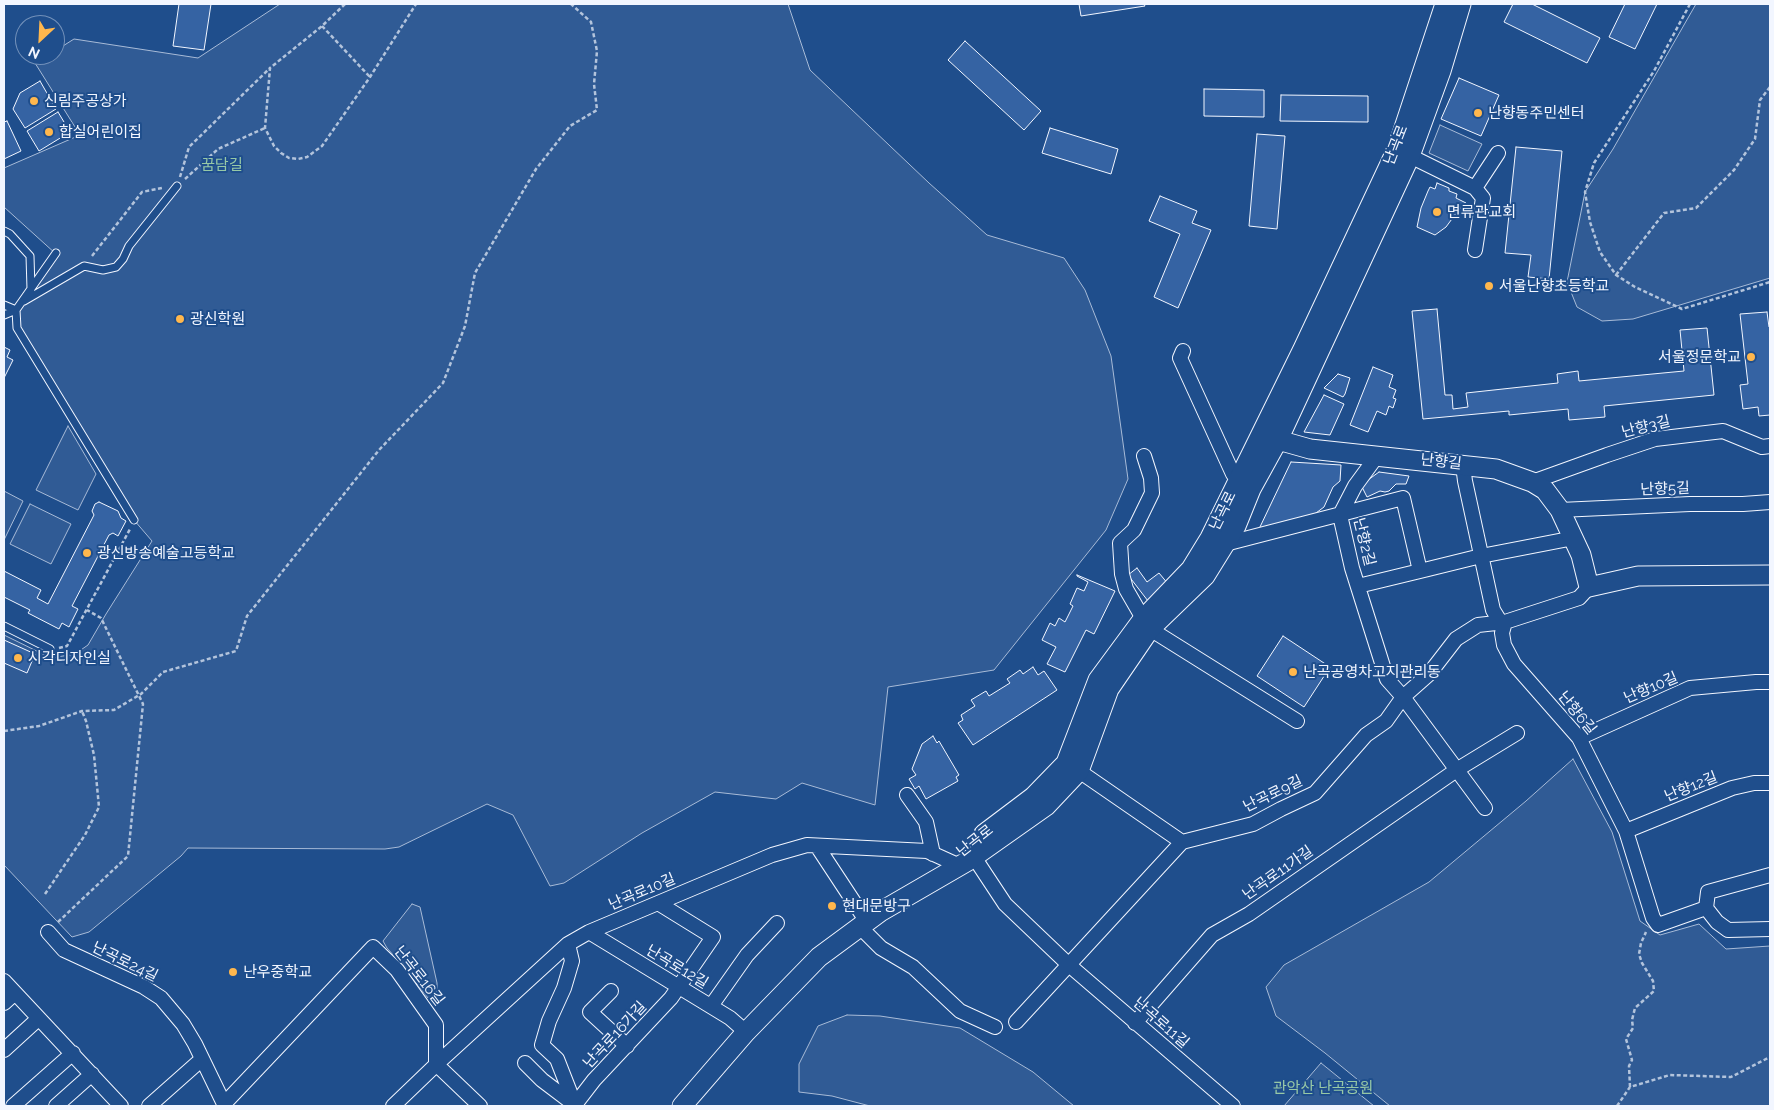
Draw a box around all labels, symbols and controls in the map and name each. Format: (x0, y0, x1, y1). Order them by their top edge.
north arrow (15, 15, 65, 65)
text: N (26, 43, 42, 62)
place label: 신림주공상가 (44, 92, 127, 110)
marker: 신림주공상가 (28, 95, 40, 107)
place label: 난향동주민센터 (1488, 104, 1585, 122)
marker: 난향동주민센터 (1472, 107, 1484, 119)
street label: 난곡로 (1380, 122, 1412, 168)
place label: 합실어린이집 (59, 123, 142, 141)
marker: 합실어린이집 (43, 126, 55, 138)
park label: 꿈담길 (201, 156, 243, 174)
place label: 면류관교회 (1447, 203, 1516, 221)
marker: 면류관교회 (1431, 206, 1443, 218)
place label: 서울난향초등학교 (1499, 277, 1609, 295)
marker: 서울난향초등학교 (1483, 280, 1495, 292)
place label: 광신학원 (190, 310, 245, 328)
marker: 광신학원 (174, 313, 186, 325)
place label: 서울정문학교 (1658, 348, 1741, 366)
marker: 서울정문학교 (1745, 351, 1757, 363)
street label: 난향3길 (1620, 412, 1672, 442)
street label: 난향길 (1419, 451, 1463, 473)
street label: 난향5길 (1640, 479, 1690, 499)
street label: 난곡로 (1206, 488, 1240, 534)
street label: 난향2길 (1349, 516, 1379, 568)
place label: 광신방송예술고등학교 (97, 544, 235, 562)
marker: 광신방송예술고등학교 (81, 547, 93, 559)
place label: 시각디자인실 (28, 649, 111, 667)
marker: 시각디자인실 (12, 652, 24, 664)
place label: 난곡공영차고지관리동 (1303, 663, 1441, 681)
marker: 난곡공영차고지관리동 (1287, 666, 1299, 678)
street label: 난향10길 (1621, 669, 1681, 707)
street label: 난향6길 (1554, 688, 1600, 738)
street label: 난향12길 (1662, 768, 1720, 806)
street label: 난곡로9길 (1240, 772, 1306, 816)
street label: 난곡로 (953, 821, 997, 861)
street label: 난곡로11가길 (1239, 842, 1317, 904)
street label: 난곡로10길 (606, 870, 678, 914)
place label: 현대문방구 (842, 897, 911, 915)
marker: 현대문방구 (826, 900, 838, 912)
street label: 난곡로24길 (89, 938, 161, 986)
street label: 난곡로12길 (643, 941, 711, 993)
street label: 난곡로16길 (390, 943, 448, 1009)
place label: 난우중학교 (243, 963, 312, 981)
marker: 난우중학교 (227, 966, 239, 978)
street label: 난곡로11길 (1129, 994, 1193, 1052)
street label: 난곡로16가길 (580, 998, 650, 1072)
park label: 관악산 난곡공원 (1273, 1079, 1373, 1097)

